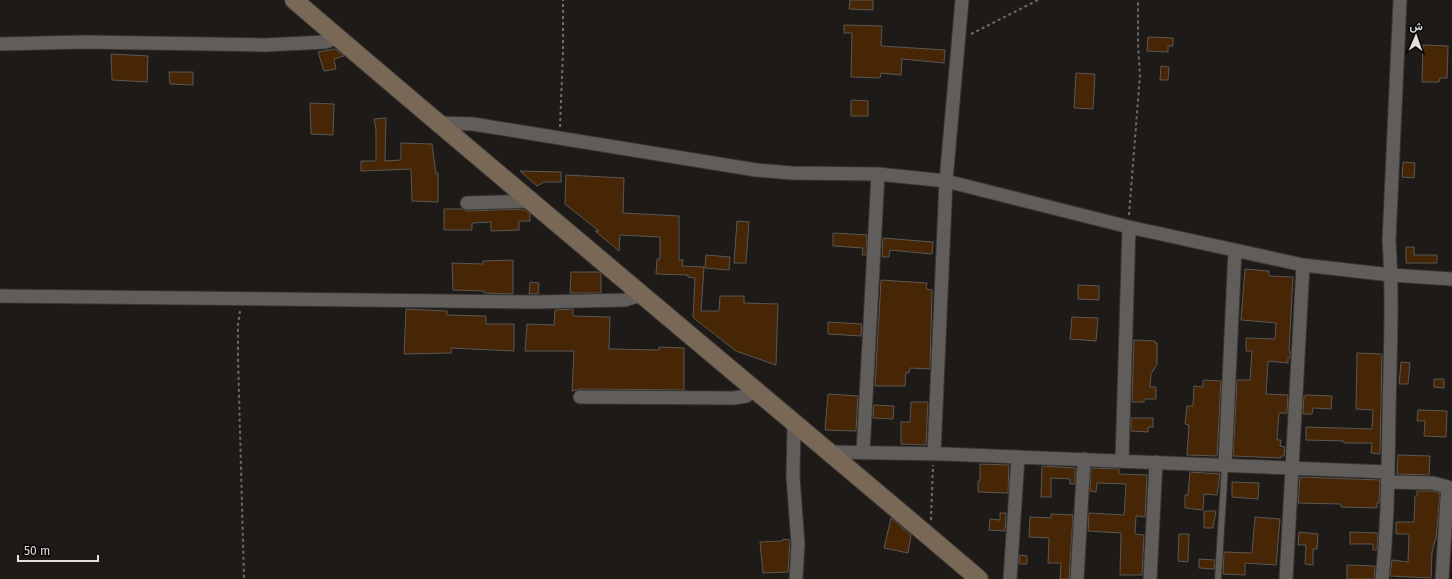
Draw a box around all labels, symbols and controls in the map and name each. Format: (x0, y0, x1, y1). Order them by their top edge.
north arrow (1396, 16, 1436, 56)
text: ش (1409, 20, 1423, 33)
scale bar (18, 537, 98, 563)
text: 50 m (24, 544, 50, 558)

